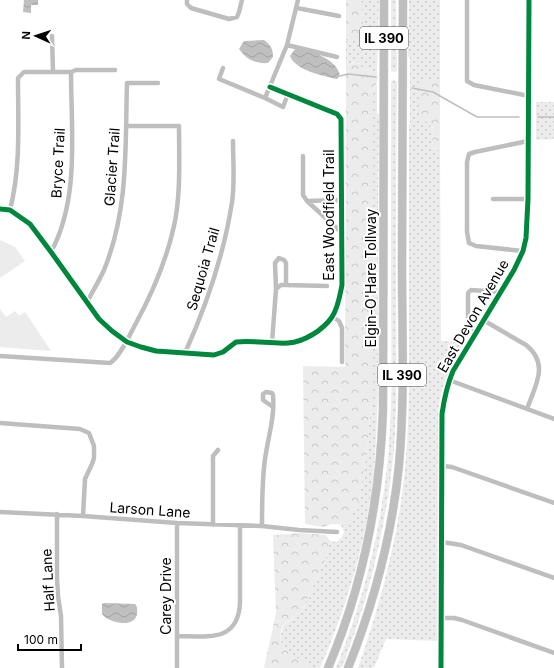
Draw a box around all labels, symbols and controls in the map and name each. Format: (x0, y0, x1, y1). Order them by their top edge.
north arrow (16, 16, 56, 56)
road number: IL 390 (360, 27, 408, 49)
text: N (19, 31, 33, 40)
street label: Bryce Trail (47, 127, 68, 199)
street label: Glacier Trail (100, 127, 123, 207)
street label: East Woodfield Trail (320, 149, 337, 281)
street label: Elgin-O'Hare Tollway (362, 208, 379, 347)
street label: Sequoia Trail (183, 225, 223, 312)
street label: East Devon Avenue (433, 256, 512, 375)
road number: IL 390 (378, 364, 426, 386)
street label: Larson Lane (109, 498, 191, 521)
street label: Half Lane (37, 548, 58, 612)
street label: Carey Drive (157, 557, 174, 635)
scale bar (18, 626, 81, 652)
text: 100 m (24, 632, 58, 647)

